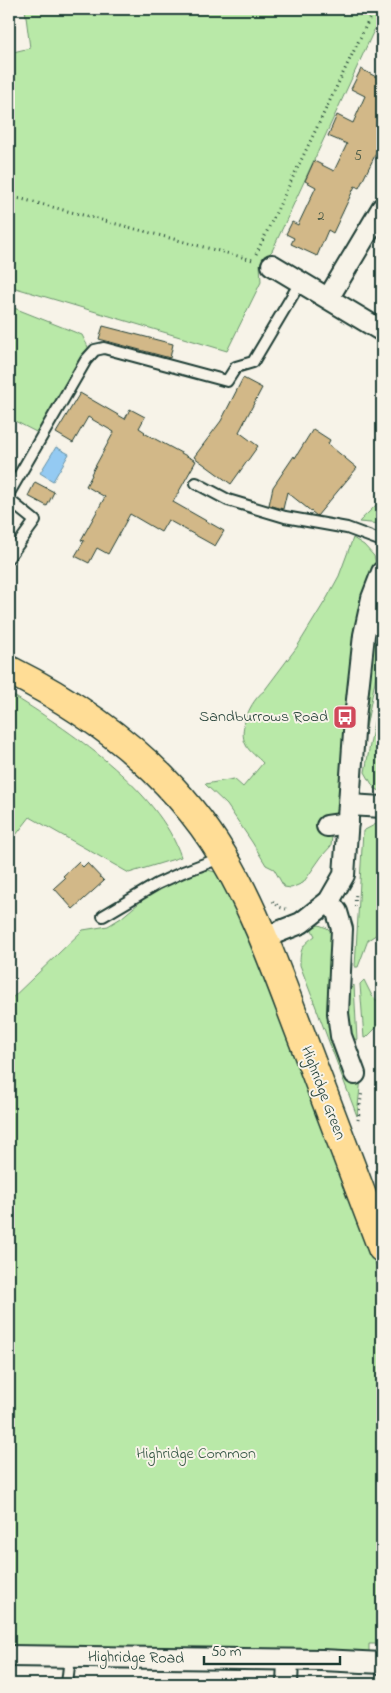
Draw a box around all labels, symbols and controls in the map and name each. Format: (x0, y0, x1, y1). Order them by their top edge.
house number: 5 (354, 146, 362, 167)
house number: 2 (318, 206, 325, 227)
bus stop icon: Sandburrows Road (332, 704, 358, 730)
place label: Sandburrows Road (199, 705, 328, 729)
street label: Highridge Green (294, 1043, 352, 1143)
park label: Highridge Common (136, 1442, 256, 1466)
scale bar (204, 1633, 340, 1665)
text: 50 m (211, 1641, 242, 1663)
street label: Highridge Road (88, 1645, 184, 1671)

